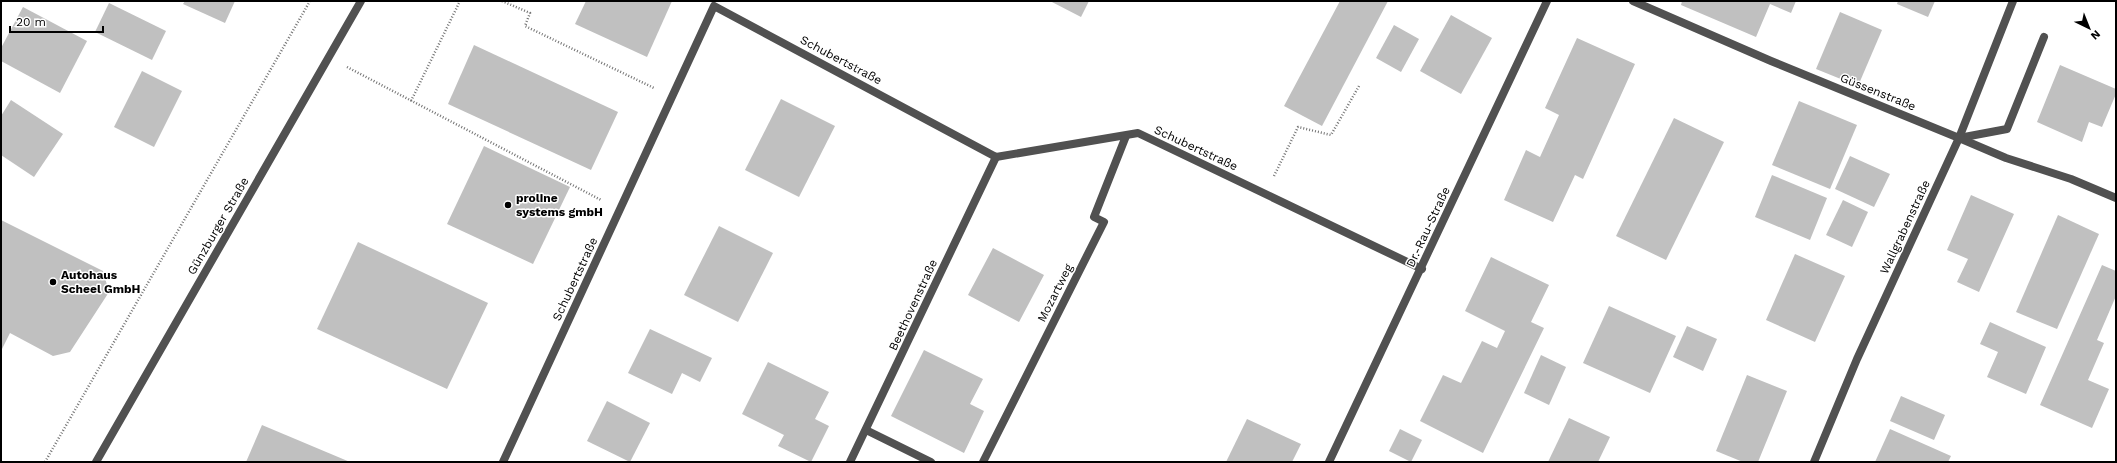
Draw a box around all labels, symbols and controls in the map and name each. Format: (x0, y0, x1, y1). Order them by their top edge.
scale bar (10, 8, 103, 34)
north arrow (2069, 8, 2109, 48)
text: 20 m (16, 15, 46, 29)
text: N (2088, 27, 2103, 42)
street label: Schubertstraße (798, 33, 884, 87)
street label: Güssenstraße (1838, 70, 1918, 114)
street label: Schubertstraße (1152, 123, 1240, 173)
street label: Günzburger Straße (184, 175, 252, 277)
street label: Wallgrabenstraße (1877, 178, 1933, 276)
street label: Dr.-Rau-Straße (1403, 184, 1453, 270)
place label: proline systems gmbH (516, 191, 603, 219)
marker: proline systems gmbH (503, 200, 513, 210)
street label: Schubertstraße (550, 235, 600, 323)
street label: Beethovenstraße (886, 257, 940, 353)
street label: Mozartweg (1034, 261, 1076, 324)
place label: Autohaus Scheel GmbH (61, 268, 141, 296)
marker: Autohaus Scheel GmbH (48, 277, 58, 287)

